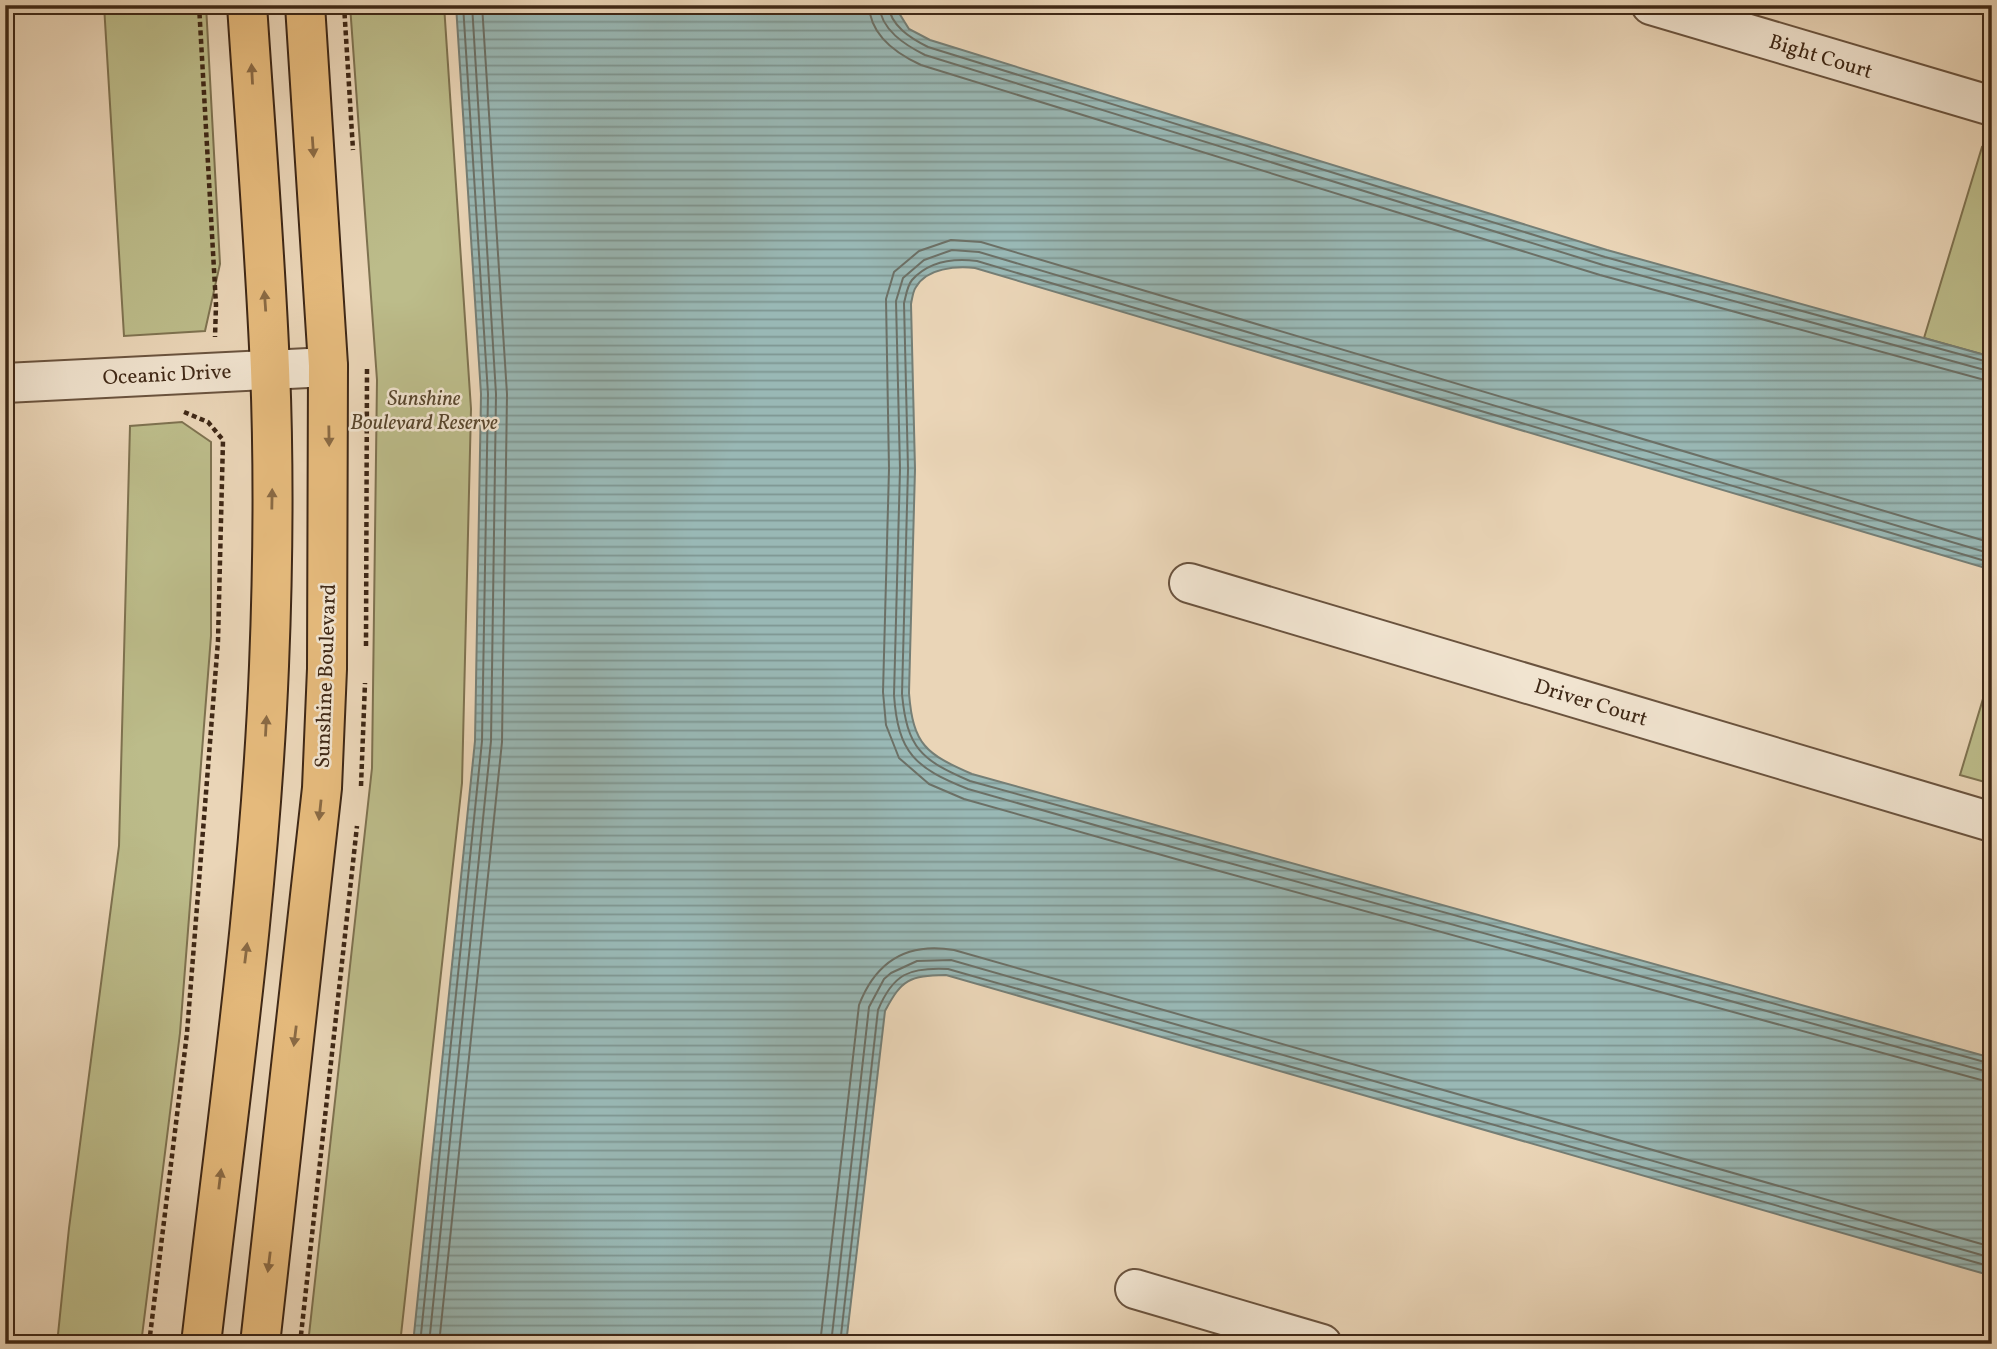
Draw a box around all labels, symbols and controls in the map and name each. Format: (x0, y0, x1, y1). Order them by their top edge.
street label: Bight Court (1765, 28, 1876, 87)
one-way arrow (246, 63, 257, 85)
one-way arrow (308, 136, 319, 158)
one-way arrow (260, 290, 271, 312)
street label: Oceanic Drive (102, 358, 232, 393)
park label: Sunshine Boulevard Reserve (350, 385, 498, 438)
one-way arrow (323, 425, 335, 447)
one-way arrow (266, 487, 278, 509)
street label: Sunshine Boulevard (309, 583, 344, 769)
street label: Driver Court (1530, 672, 1651, 734)
one-way arrow (261, 715, 272, 737)
one-way arrow (314, 799, 325, 821)
one-way arrow (241, 941, 252, 963)
one-way arrow (290, 1025, 301, 1047)
one-way arrow (215, 1167, 226, 1189)
one-way arrow (263, 1251, 274, 1273)

